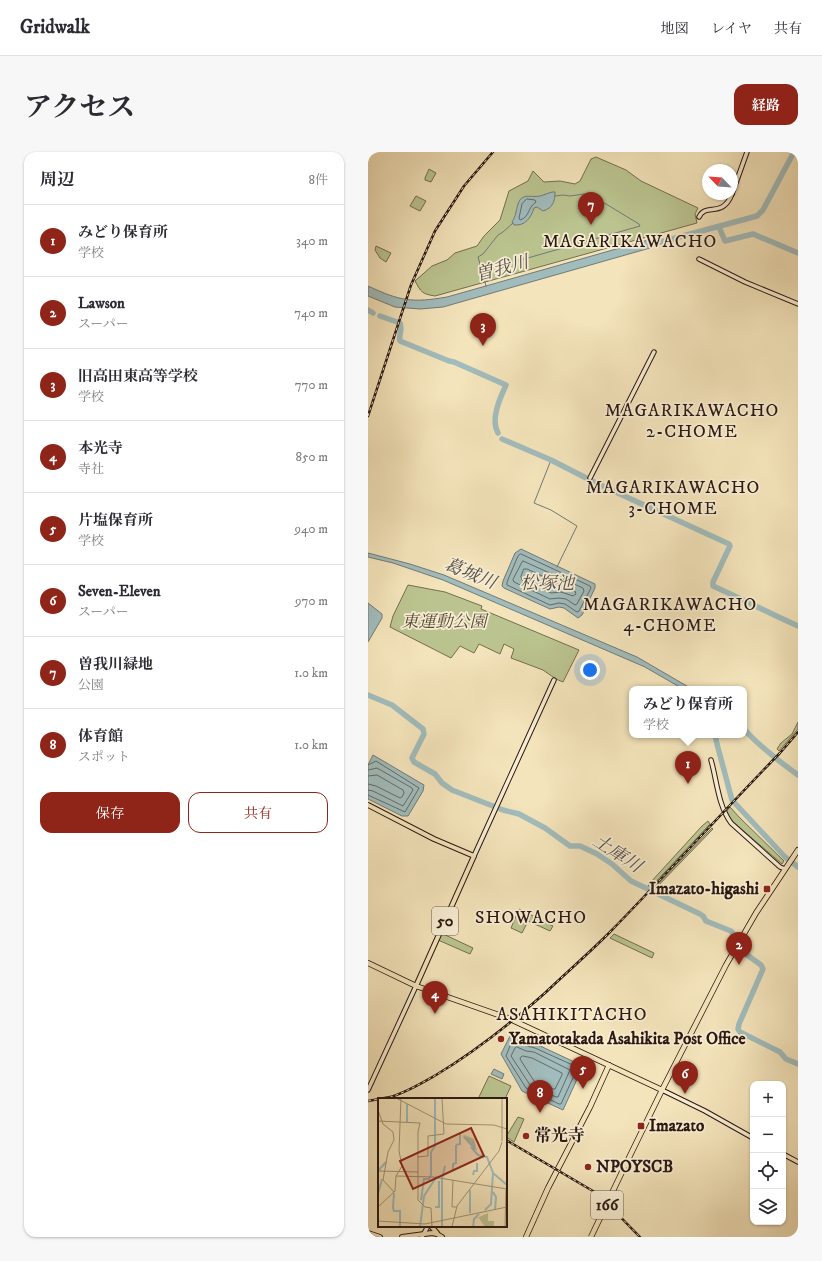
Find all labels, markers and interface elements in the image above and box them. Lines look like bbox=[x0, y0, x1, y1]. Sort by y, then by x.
text: Gridwalk bbox=[20, 16, 90, 39]
text: 地図 bbox=[661, 20, 689, 38]
text: レイヤ bbox=[711, 20, 752, 38]
text: 共有 bbox=[774, 20, 802, 38]
button: 経路 bbox=[734, 84, 798, 125]
text: アクセス bbox=[24, 90, 135, 125]
north arrow bbox=[702, 164, 738, 200]
text: 周辺 bbox=[40, 169, 74, 191]
text: 8件 bbox=[308, 172, 328, 188]
pin: 7 bbox=[578, 192, 604, 225]
text: みどり保育所 bbox=[78, 223, 168, 242]
district label: MAGARIKAWACHO bbox=[543, 231, 717, 253]
text: 1 bbox=[51, 233, 55, 249]
text: 340 m bbox=[296, 233, 328, 249]
text: 学校 bbox=[78, 245, 104, 261]
water label: 曽我川 bbox=[473, 251, 533, 287]
text: Lawson bbox=[78, 294, 125, 313]
text: 2 bbox=[50, 305, 56, 321]
text: 740 m bbox=[294, 305, 328, 321]
pin: 3 bbox=[470, 313, 496, 346]
text: スーパー bbox=[78, 316, 129, 332]
text: 旧高田東高等学校 bbox=[78, 367, 198, 386]
text: 3 bbox=[51, 377, 55, 393]
text: 770 m bbox=[295, 377, 328, 393]
text: 学校 bbox=[78, 389, 104, 405]
district label: MAGARIKAWACHO 2-CHOME bbox=[605, 400, 779, 443]
text: 本光寺 bbox=[78, 439, 123, 458]
text: 4 bbox=[49, 449, 57, 465]
text: 850 m bbox=[295, 449, 328, 465]
text: 寺社 bbox=[78, 461, 104, 477]
district label: MAGARIKAWACHO 3-CHOME bbox=[586, 477, 760, 520]
text: 片塩保育所 bbox=[78, 511, 153, 530]
text: 5 bbox=[50, 521, 56, 537]
text: 940 m bbox=[294, 521, 328, 537]
text: 学校 bbox=[78, 533, 104, 549]
water label: 葛城川 bbox=[441, 554, 501, 595]
water label: 松塚池 bbox=[520, 573, 576, 595]
text: Seven-Eleven bbox=[78, 582, 161, 601]
text: 6 bbox=[50, 593, 56, 609]
text: 970 m bbox=[295, 593, 328, 609]
district label: MAGARIKAWACHO 4-CHOME bbox=[583, 594, 757, 637]
text: スーパー bbox=[78, 604, 129, 620]
park label: 東運動公園 bbox=[402, 611, 489, 633]
text: 曽我川緑地 bbox=[78, 655, 153, 674]
your location bbox=[580, 660, 600, 680]
text: 7 bbox=[50, 665, 56, 681]
text: 1.0 km bbox=[294, 665, 328, 681]
text: 公園 bbox=[78, 677, 104, 693]
popup bbox=[629, 686, 747, 738]
text: みどり保育所 bbox=[643, 695, 733, 714]
text: 学校 bbox=[643, 717, 669, 733]
text: 体育館 bbox=[78, 727, 123, 746]
text: 8 bbox=[50, 737, 56, 753]
text: 1.0 km bbox=[294, 737, 328, 753]
text: スポット bbox=[78, 749, 130, 765]
pin: 1 bbox=[675, 751, 701, 784]
button: 保存 bbox=[40, 792, 180, 833]
button: 共有 bbox=[188, 792, 328, 833]
water label: 土庫川 bbox=[588, 830, 647, 879]
place label: Imazato-higashi bbox=[649, 878, 760, 900]
marker: Imazato-higashi bbox=[762, 884, 772, 894]
road number: 50 bbox=[432, 907, 458, 935]
district label: SHOWACHO bbox=[475, 907, 587, 929]
pin: 2 bbox=[726, 932, 752, 965]
pin: 4 bbox=[422, 981, 448, 1014]
district label: ASAHIKITACHO bbox=[496, 1004, 648, 1026]
place label: Yamatotakada Asahikita Post Office bbox=[508, 1028, 746, 1050]
marker: Yamatotakada Asahikita Post Office bbox=[496, 1034, 506, 1044]
pin: 5 bbox=[570, 1056, 596, 1089]
pin: 6 bbox=[672, 1061, 698, 1094]
pin: 8 bbox=[527, 1080, 553, 1113]
map controls bbox=[750, 1081, 786, 1225]
button: + bbox=[750, 1081, 786, 1117]
inset map bbox=[378, 1098, 507, 1227]
place label: Imazato bbox=[649, 1115, 704, 1137]
button: − bbox=[750, 1117, 786, 1153]
marker: Imazato bbox=[636, 1121, 646, 1131]
place label: 常光寺 bbox=[534, 1125, 585, 1147]
marker: 常光寺 bbox=[521, 1131, 531, 1141]
button: locate bbox=[750, 1153, 786, 1189]
place label: NPOYSCB bbox=[596, 1156, 673, 1178]
marker: NPOYSCB bbox=[583, 1162, 593, 1172]
button: layers bbox=[750, 1189, 786, 1225]
road number: 166 bbox=[591, 1191, 623, 1219]

